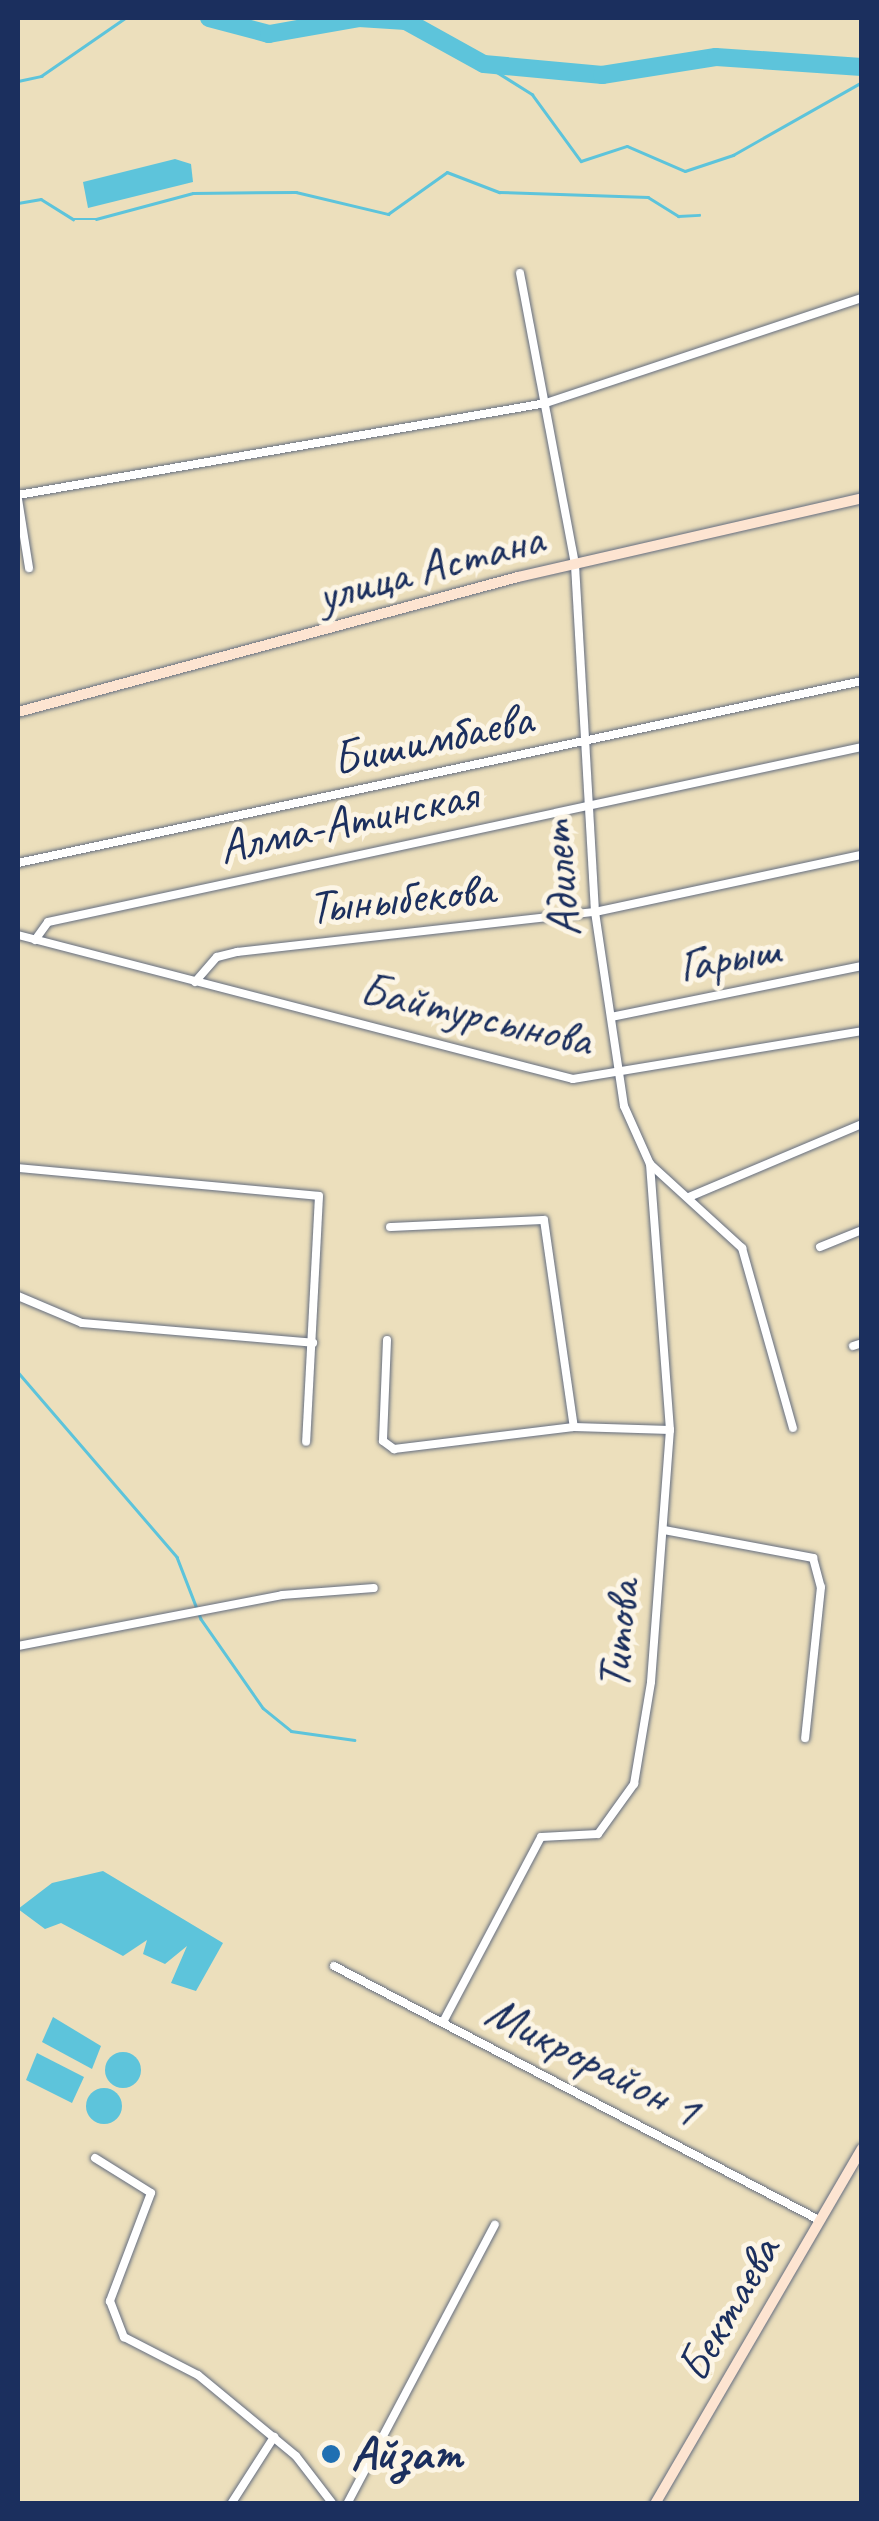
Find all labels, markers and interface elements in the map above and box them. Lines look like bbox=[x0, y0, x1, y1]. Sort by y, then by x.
street label: улица Астана bbox=[309, 509, 551, 625]
street label: Бишимбаева bbox=[327, 690, 537, 788]
street label: Алма-Атинская bbox=[214, 766, 482, 876]
street label: Адилет bbox=[526, 818, 594, 940]
street label: Тыныбекова bbox=[306, 860, 496, 936]
street label: Гарыш bbox=[673, 919, 785, 995]
street label: Байтурсынова bbox=[355, 959, 597, 1069]
street label: Титова bbox=[584, 1577, 652, 1693]
street label: Микрорайон 1 bbox=[476, 1983, 710, 2139]
street label: Бектаева bbox=[664, 2226, 792, 2392]
place label: Айзат bbox=[351, 2425, 463, 2483]
marker: Айзат bbox=[320, 2443, 342, 2465]

